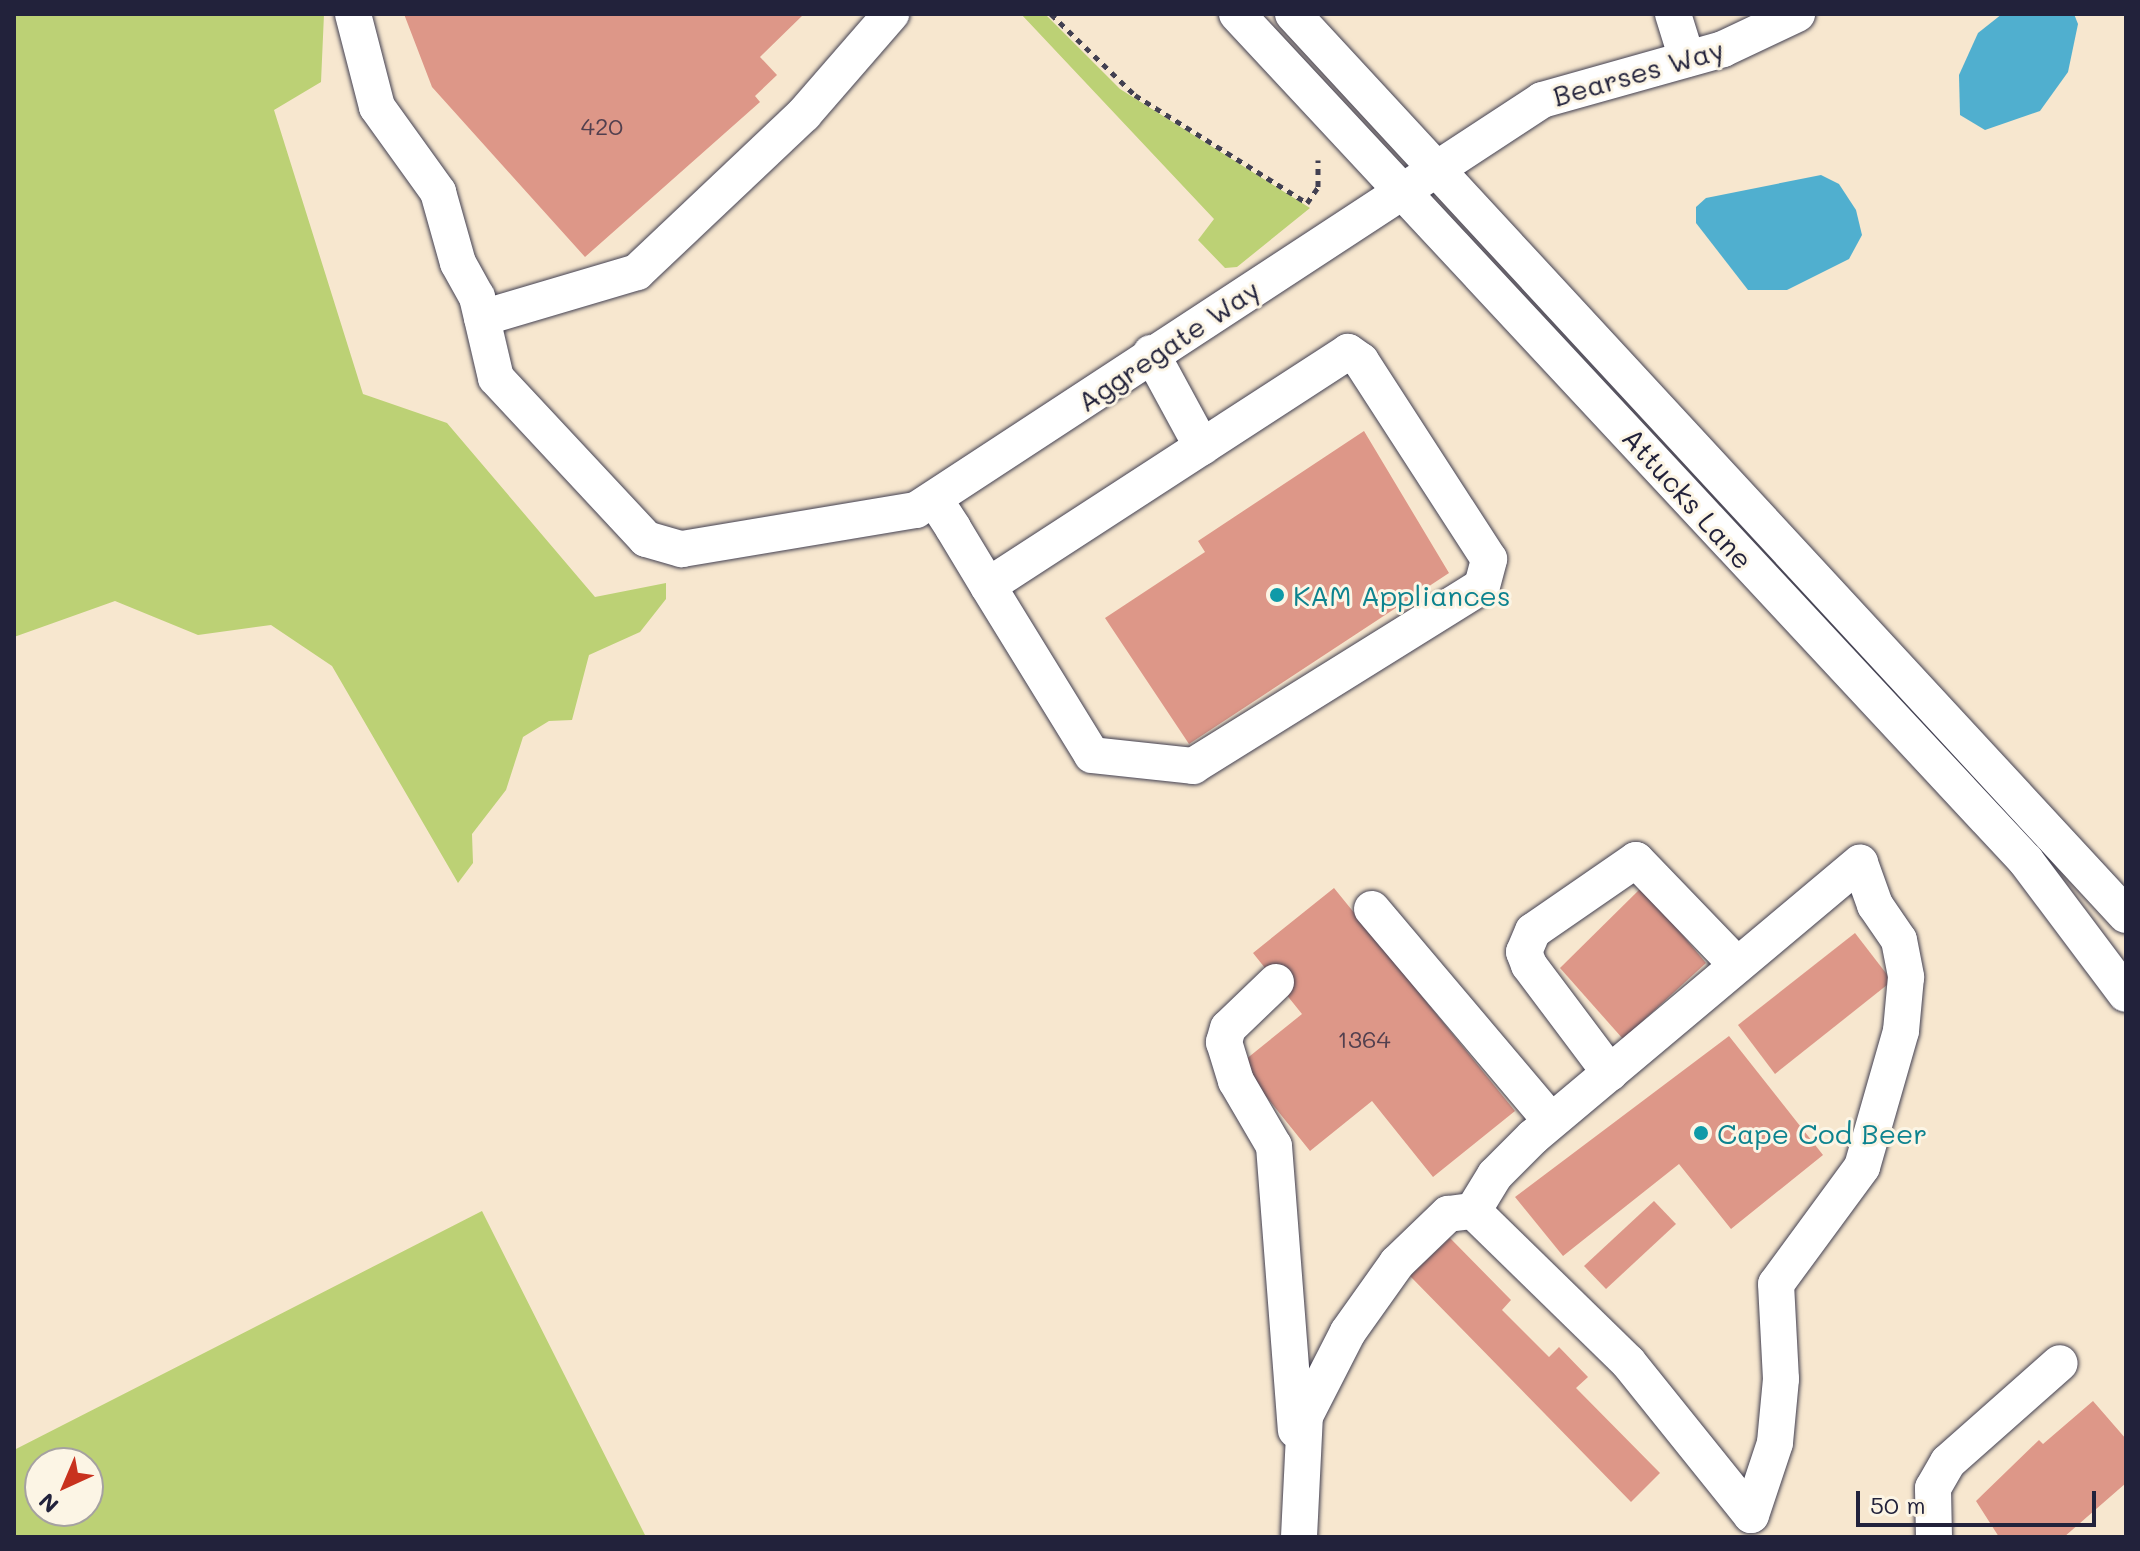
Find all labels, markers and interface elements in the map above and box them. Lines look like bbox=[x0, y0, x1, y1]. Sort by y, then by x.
street label: Bearses Way bbox=[1549, 32, 1727, 112]
house number: 420 bbox=[581, 112, 623, 140]
street label: Aggregate Way bbox=[1071, 272, 1265, 418]
street label: Attucks Lane bbox=[1616, 421, 1760, 575]
place label: KAM Appliances bbox=[1293, 578, 1511, 612]
marker: KAM Appliances bbox=[1268, 586, 1286, 604]
house number: 1364 bbox=[1337, 1025, 1391, 1053]
place label: Cape Cod Beer bbox=[1717, 1116, 1927, 1150]
marker: Cape Cod Beer bbox=[1692, 1124, 1710, 1142]
north arrow bbox=[24, 1447, 104, 1527]
scale bar bbox=[1860, 1475, 2100, 1525]
text: N bbox=[32, 1487, 64, 1519]
text: 50 m bbox=[1870, 1489, 1926, 1520]

